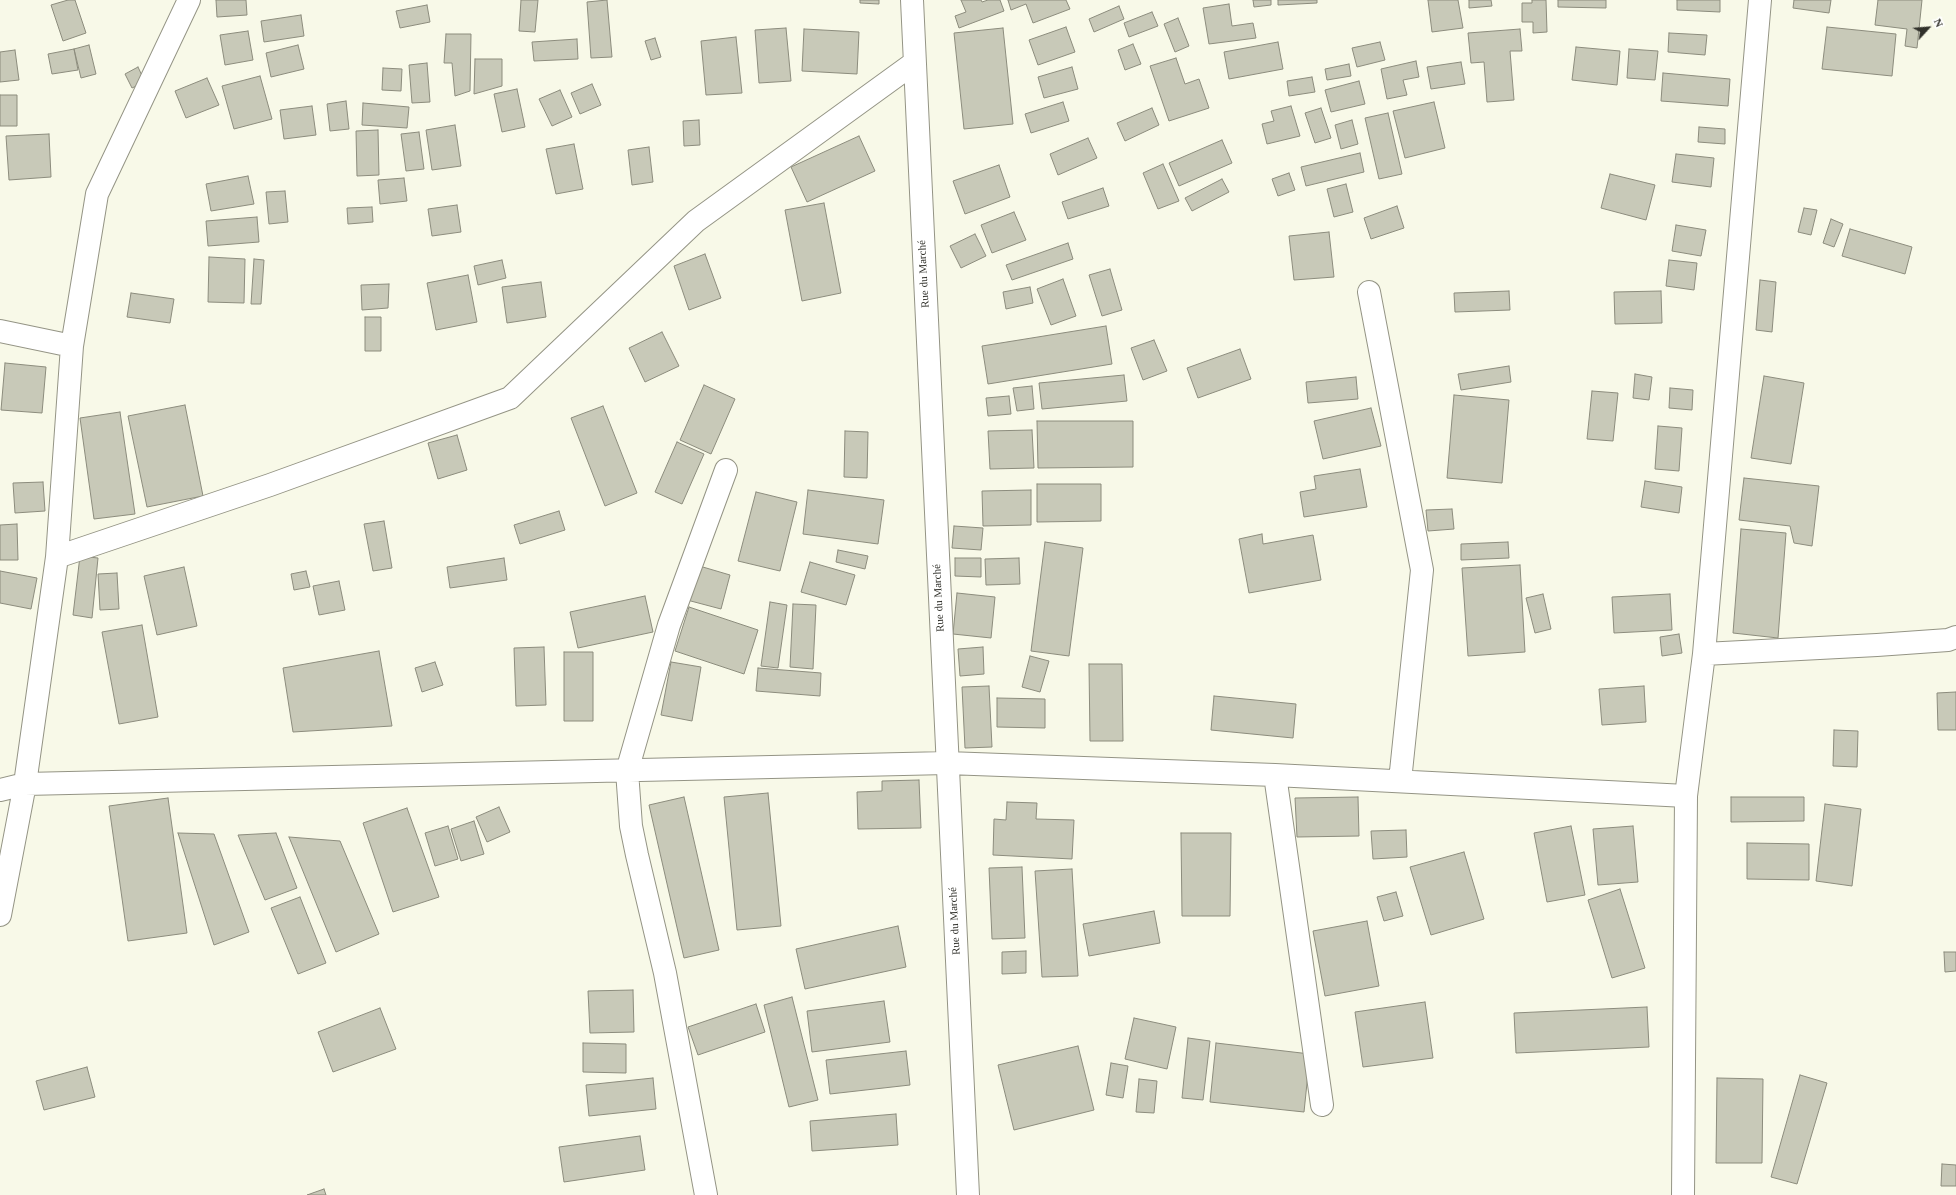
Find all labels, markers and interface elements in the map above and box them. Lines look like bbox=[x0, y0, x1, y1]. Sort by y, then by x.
north arrow bbox=[1908, 8, 1948, 48]
text: N bbox=[1932, 17, 1946, 29]
street label: Rue du Marché bbox=[916, 240, 932, 308]
street label: Rue du Marché bbox=[931, 564, 947, 632]
street label: Rue du Marché bbox=[947, 887, 963, 955]

